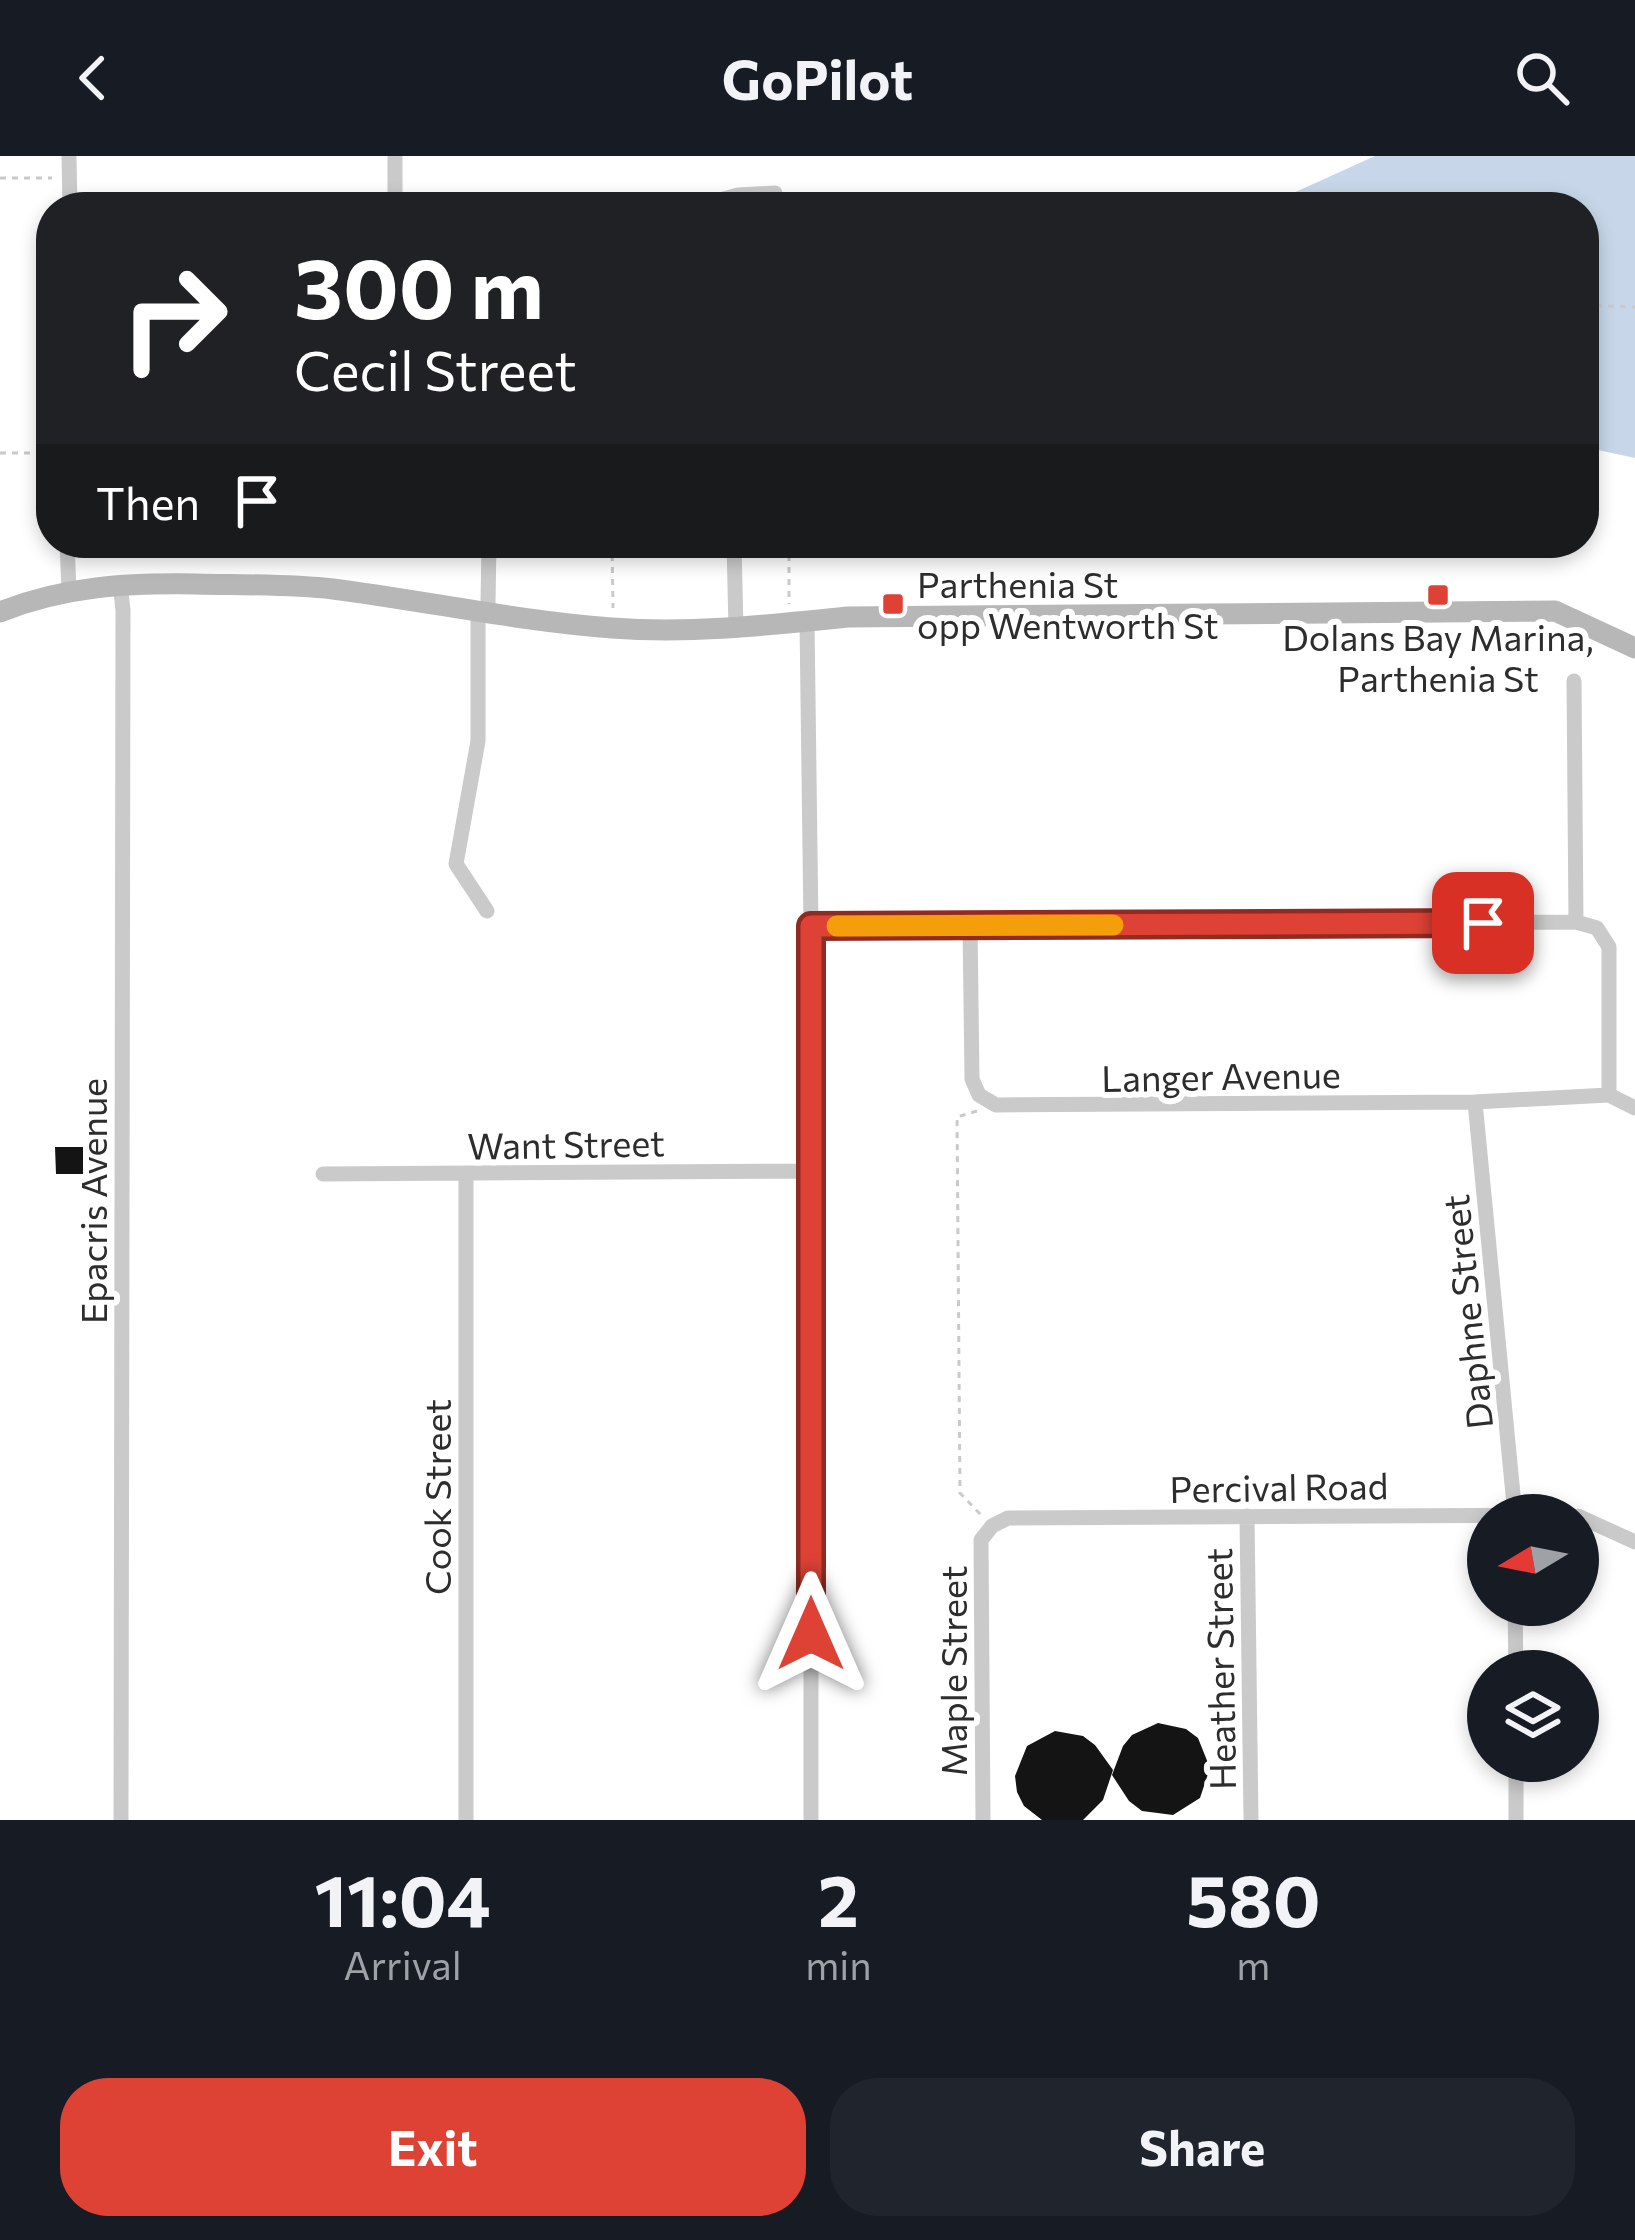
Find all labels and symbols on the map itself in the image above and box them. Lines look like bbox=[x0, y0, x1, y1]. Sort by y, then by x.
place label: Parthenia St opp Wentworth St bbox=[917, 561, 1218, 646]
marker: Dolans Bay Marina, Parthenia St bbox=[1425, 582, 1451, 608]
marker: Parthenia St opp Wentworth St bbox=[880, 591, 906, 617]
place label: Dolans Bay Marina, Parthenia St bbox=[1282, 614, 1594, 699]
pin bbox=[1432, 872, 1534, 974]
street label: Langer Avenue bbox=[1101, 1051, 1341, 1099]
street label: Epacris Avenue bbox=[70, 1078, 114, 1324]
street label: Want Street bbox=[467, 1119, 665, 1167]
street label: Daphne Street bbox=[1432, 1193, 1500, 1431]
street label: Cook Street bbox=[414, 1399, 458, 1595]
street label: Percival Road bbox=[1169, 1462, 1389, 1510]
north arrow bbox=[1467, 1494, 1599, 1626]
street label: Heather Street bbox=[1195, 1548, 1243, 1790]
street label: Maple Street bbox=[930, 1565, 974, 1777]
position arrow bbox=[748, 1571, 874, 1697]

